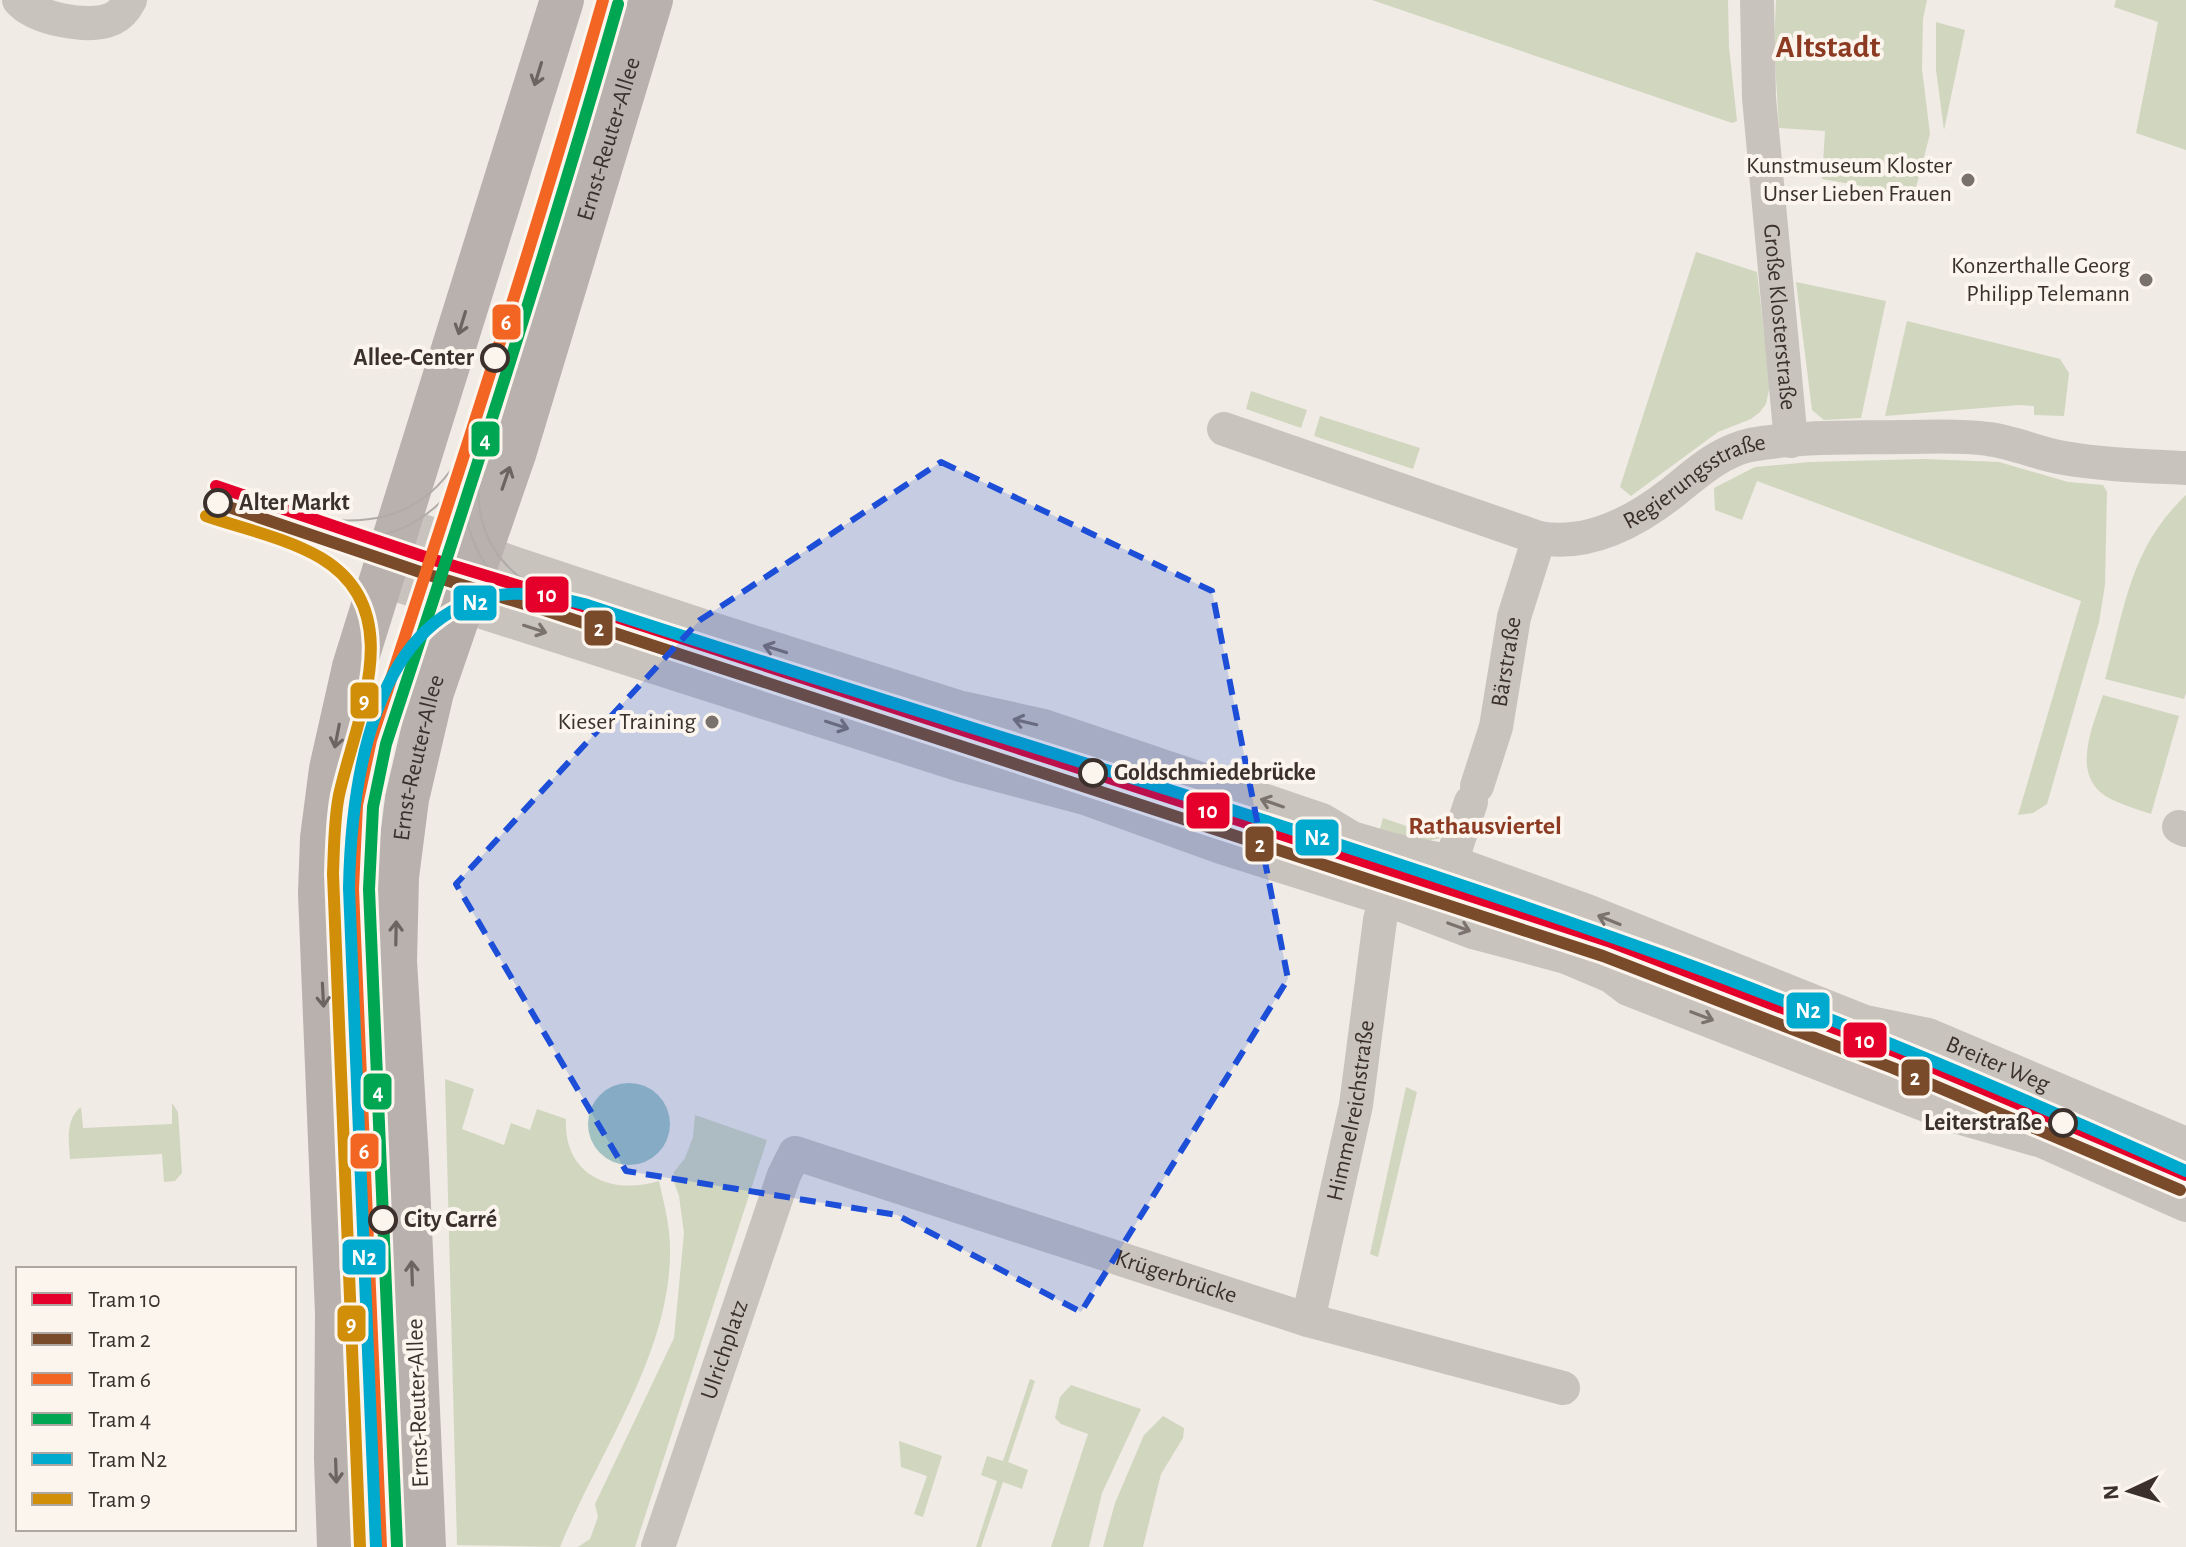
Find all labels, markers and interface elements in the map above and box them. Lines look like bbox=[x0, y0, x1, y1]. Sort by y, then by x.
district label: Altstadt bbox=[1776, 31, 1881, 63]
street label: Ernst-Reuter-Allee bbox=[573, 54, 645, 224]
one-way arrow bbox=[530, 61, 545, 87]
place label: Kunstmuseum Kloster Unser Lieben Frauen bbox=[1746, 154, 1952, 206]
marker: Kunstmuseum Kloster Unser Lieben Frauen bbox=[1959, 171, 1977, 189]
street label: Große Klosterstraße bbox=[1759, 223, 1800, 411]
place label: Konzerthalle Georg Philipp Telemann bbox=[1951, 254, 2130, 306]
marker: Konzerthalle Georg Philipp Telemann bbox=[2137, 271, 2155, 289]
line badge: 6 bbox=[491, 303, 522, 341]
one-way arrow bbox=[454, 310, 468, 335]
text: 6 bbox=[501, 312, 511, 334]
marker: Allee-Center bbox=[481, 344, 509, 372]
place label: Allee-Center bbox=[353, 346, 475, 370]
line badge: 4 bbox=[470, 420, 501, 458]
text: 4 bbox=[479, 429, 491, 451]
street label: Regierungsstraße bbox=[1619, 431, 1767, 534]
one-way arrow bbox=[499, 465, 514, 490]
marker: Alter Markt bbox=[204, 489, 232, 517]
place label: Alter Markt bbox=[239, 491, 350, 515]
line badge: 10 bbox=[524, 575, 570, 614]
line badge: N2 bbox=[452, 584, 498, 622]
text: 10 bbox=[537, 584, 557, 606]
text: N2 bbox=[462, 592, 488, 614]
line badge: 2 bbox=[583, 609, 614, 647]
street label: Bärstraße bbox=[1487, 615, 1526, 709]
text: 2 bbox=[594, 618, 604, 640]
one-way arrow bbox=[522, 622, 548, 637]
one-way arrow bbox=[763, 641, 788, 655]
street label: Ernst-Reuter-Allee bbox=[390, 672, 449, 842]
line badge: 9 bbox=[349, 681, 380, 720]
text: 9 bbox=[359, 690, 369, 712]
place label: Kieser Training bbox=[557, 710, 696, 734]
marker: Kieser Training bbox=[703, 713, 721, 731]
one-way arrow bbox=[1012, 713, 1038, 728]
one-way arrow bbox=[823, 718, 849, 733]
one-way arrow bbox=[329, 723, 344, 748]
marker: Goldschmiedebrücke bbox=[1079, 759, 1107, 787]
place label: Goldschmiedebrücke bbox=[1114, 761, 1316, 785]
line badge: 10 bbox=[1185, 791, 1231, 830]
one-way arrow bbox=[1259, 794, 1284, 809]
text: 10 bbox=[1198, 800, 1218, 822]
district label: Rathausviertel bbox=[1408, 813, 1562, 839]
line badge: N2 bbox=[1294, 818, 1340, 857]
line badge: 2 bbox=[1244, 825, 1275, 863]
text: N2 bbox=[1304, 827, 1330, 849]
text: 2 bbox=[1255, 834, 1265, 856]
one-way arrow bbox=[1597, 911, 1622, 926]
one-way arrow bbox=[388, 920, 403, 947]
one-way arrow bbox=[1446, 920, 1471, 935]
one-way arrow bbox=[315, 981, 330, 1008]
line badge: N2 bbox=[1785, 991, 1831, 1030]
text: N2 bbox=[1795, 1000, 1821, 1022]
one-way arrow bbox=[1689, 1010, 1714, 1025]
street label: Himmelreichstraße bbox=[1323, 1019, 1379, 1203]
line badge: 10 bbox=[1842, 1021, 1888, 1059]
text: 10 bbox=[1855, 1030, 1875, 1052]
street label: Breiter Weg bbox=[1942, 1032, 2054, 1097]
line badge: 2 bbox=[1900, 1058, 1931, 1097]
text: 2 bbox=[1910, 1067, 1920, 1089]
line badge: 4 bbox=[362, 1072, 393, 1111]
text: 4 bbox=[372, 1081, 384, 1103]
marker: Leiterstraße bbox=[2049, 1109, 2077, 1137]
place label: Leiterstraße bbox=[1924, 1111, 2042, 1135]
line badge: 6 bbox=[349, 1132, 380, 1170]
text: 6 bbox=[359, 1141, 369, 1163]
marker: City Carré bbox=[369, 1206, 397, 1234]
place label: City Carré bbox=[404, 1208, 497, 1232]
line badge: N2 bbox=[341, 1238, 387, 1276]
street label: Krügerbrücke bbox=[1112, 1246, 1240, 1308]
text: N2 bbox=[351, 1247, 377, 1269]
one-way arrow bbox=[405, 1260, 420, 1287]
legend bbox=[16, 1267, 296, 1531]
text: Tram 10 bbox=[88, 1288, 161, 1312]
street label: Ulrichplatz bbox=[697, 1297, 753, 1403]
line badge: 9 bbox=[336, 1304, 367, 1343]
text: 9 bbox=[346, 1313, 356, 1335]
street label: Ernst-Reuter-Allee bbox=[403, 1318, 433, 1488]
text: Tram 2 bbox=[88, 1328, 151, 1352]
text: Tram 6 bbox=[88, 1368, 151, 1392]
text: Tram 4 bbox=[88, 1408, 151, 1432]
text: Tram N2 bbox=[88, 1448, 167, 1472]
north arrow bbox=[2090, 1451, 2170, 1531]
one-way arrow bbox=[329, 1457, 344, 1484]
text: N bbox=[2100, 1484, 2123, 1501]
text: Tram 9 bbox=[88, 1488, 151, 1512]

